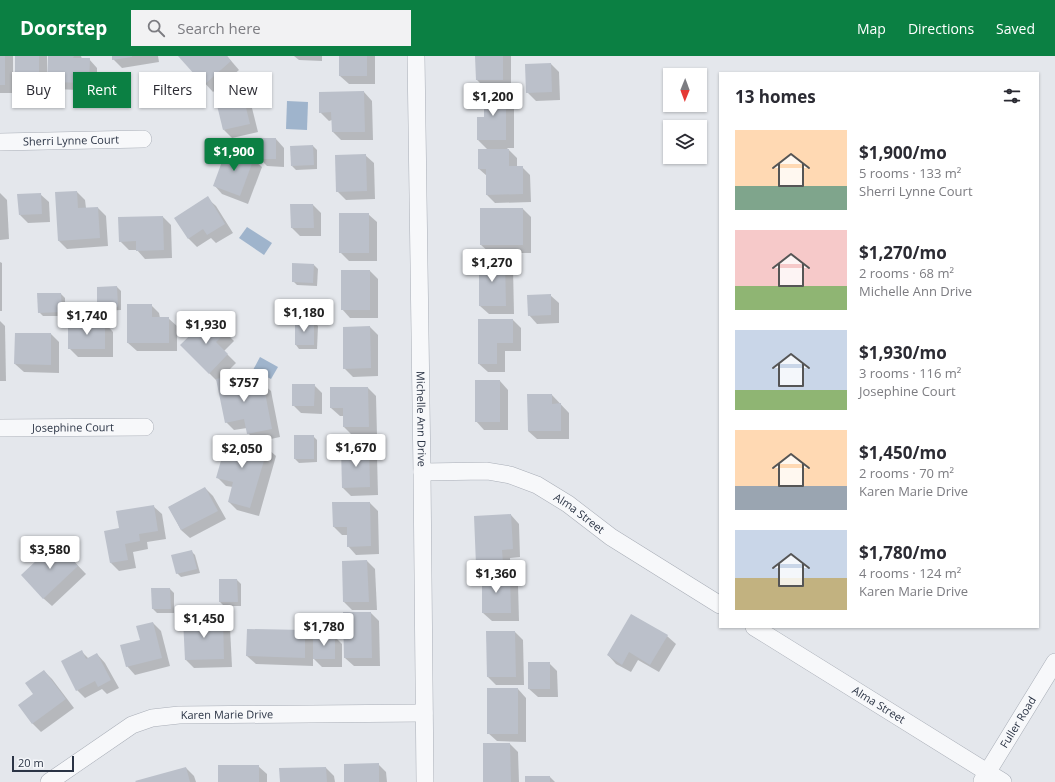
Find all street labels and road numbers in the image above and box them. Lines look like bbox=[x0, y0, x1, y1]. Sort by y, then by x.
street label: Sherri Lynne Court bbox=[23, 132, 119, 149]
street label: Michelle Ann Drive bbox=[414, 371, 430, 467]
street label: Josephine Court bbox=[31, 419, 114, 435]
street label: Alma Street bbox=[551, 489, 608, 537]
street label: Alma Street bbox=[850, 682, 908, 726]
street label: Fuller Road bbox=[996, 693, 1039, 750]
street label: Karen Marie Drive bbox=[181, 706, 273, 722]

